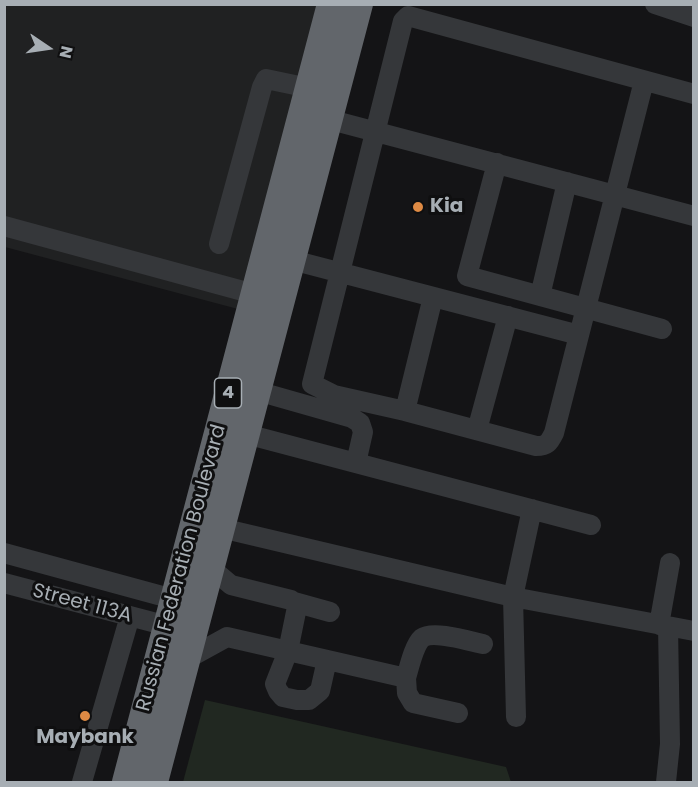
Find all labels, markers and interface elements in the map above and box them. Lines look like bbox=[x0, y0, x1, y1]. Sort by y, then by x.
north arrow bbox=[18, 18, 78, 78]
text: N bbox=[53, 44, 79, 61]
place label: Kia bbox=[430, 195, 463, 219]
marker: Kia bbox=[411, 200, 425, 214]
road number: 4 bbox=[214, 378, 242, 408]
street label: Russian Federation Boulevard bbox=[132, 422, 232, 714]
street label: Street 113A bbox=[30, 579, 134, 629]
marker: Maybank bbox=[78, 709, 92, 723]
place label: Maybank bbox=[36, 726, 134, 750]

